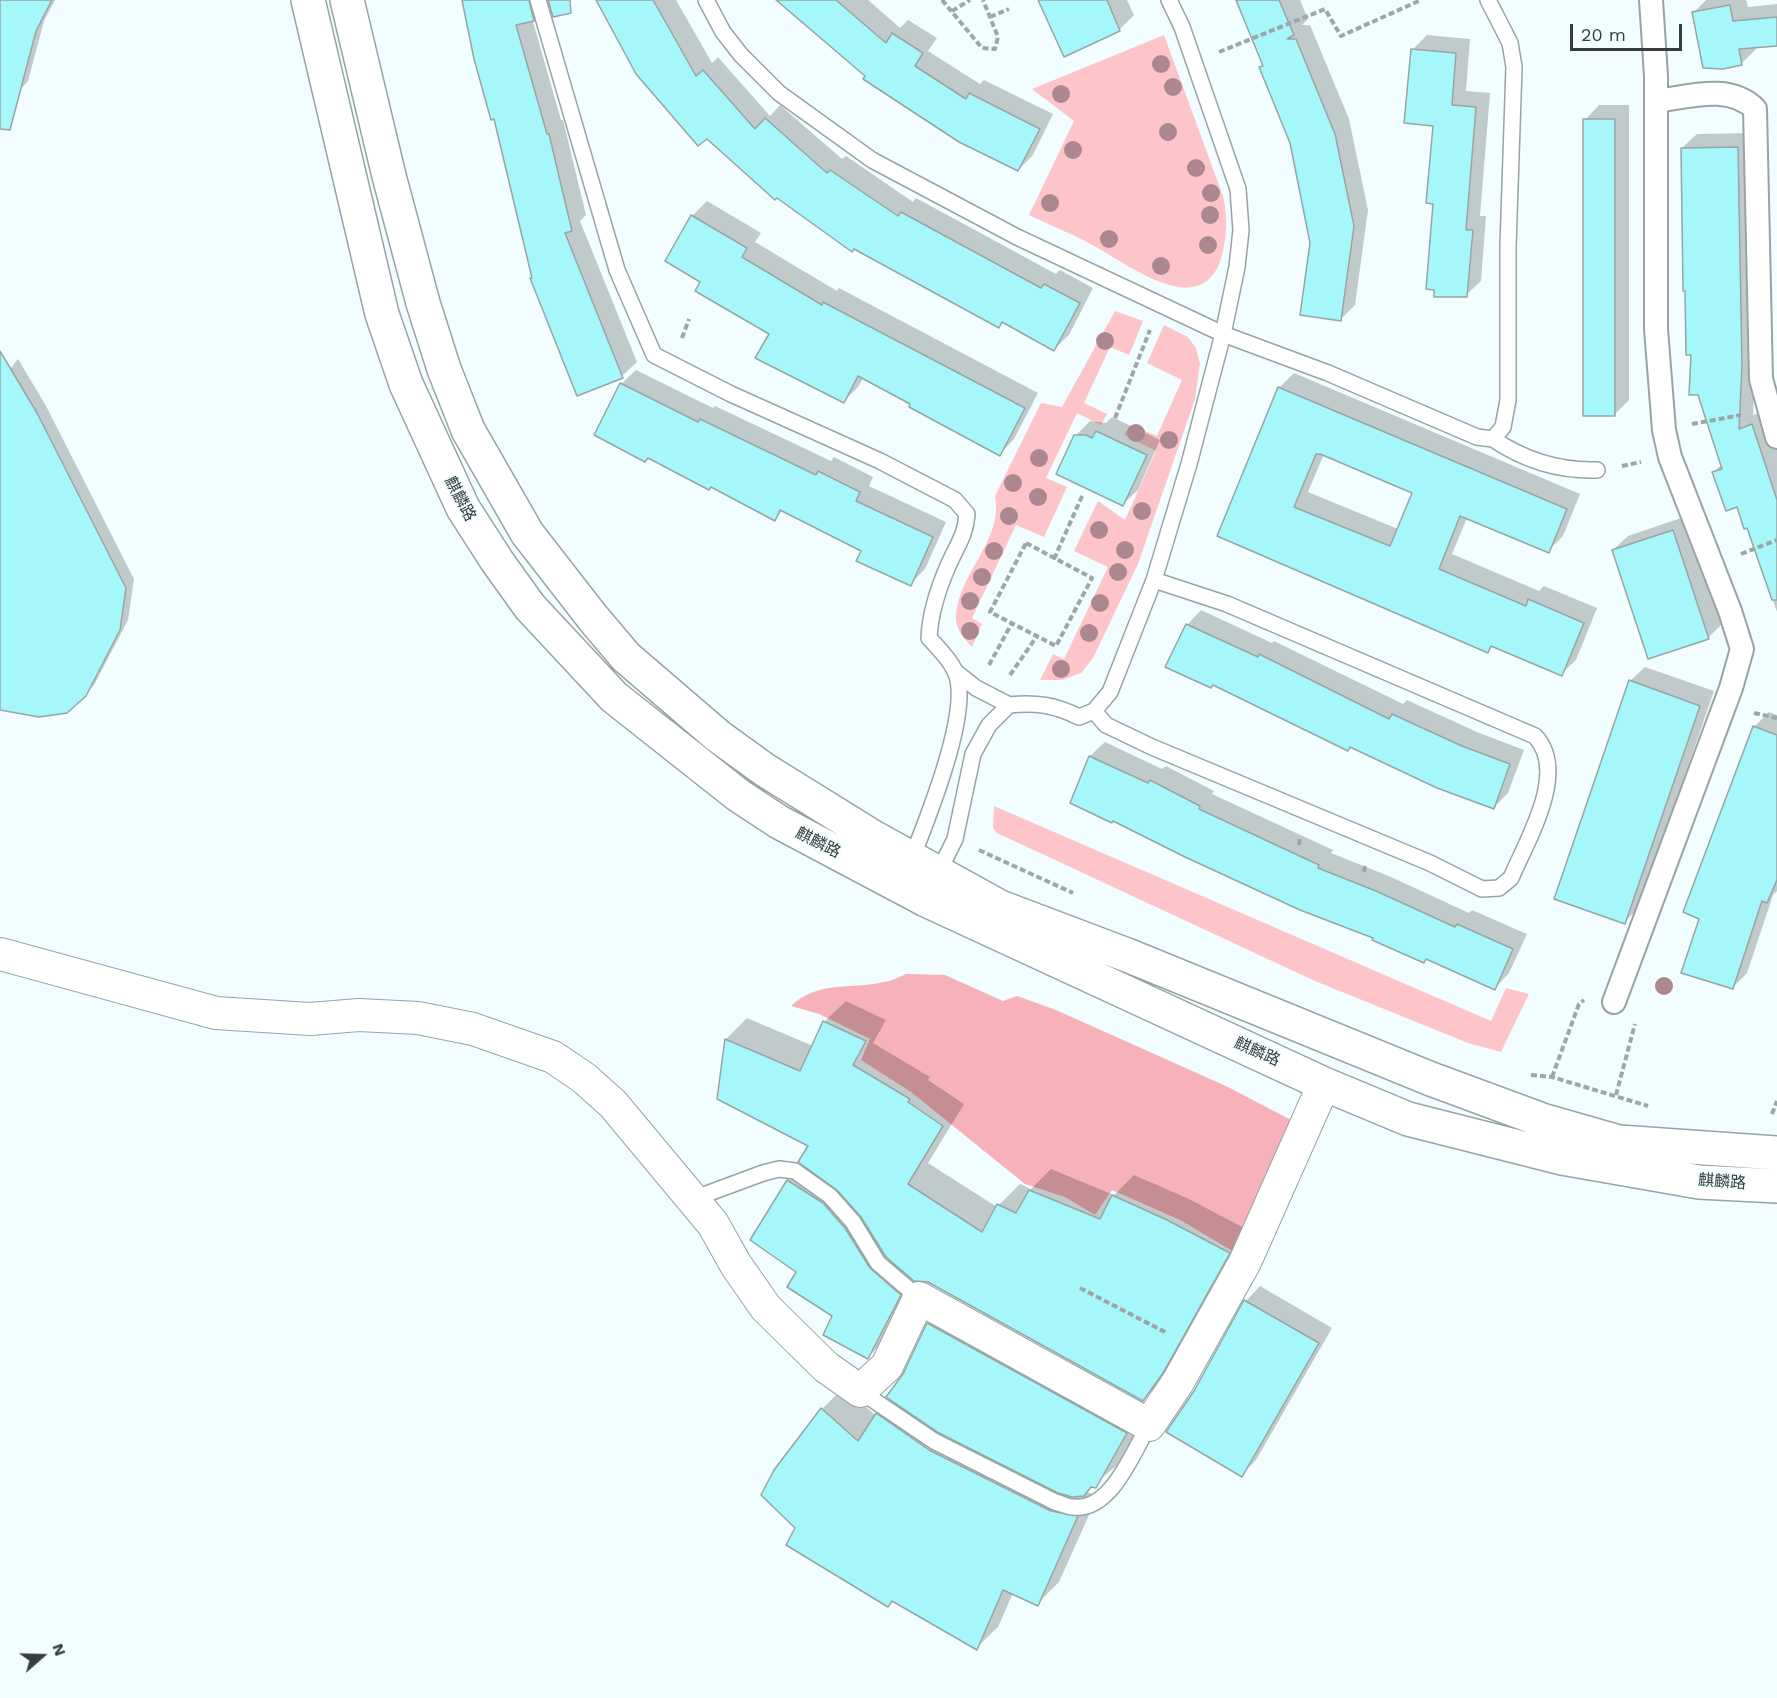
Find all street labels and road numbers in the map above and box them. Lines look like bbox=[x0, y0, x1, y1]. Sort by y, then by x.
street label: 麒麟路 bbox=[440, 473, 480, 525]
street label: 麒麟路 bbox=[792, 824, 844, 862]
street label: 麒麟路 bbox=[1231, 1033, 1283, 1071]
street label: 麒麟路 bbox=[1697, 1171, 1747, 1193]

